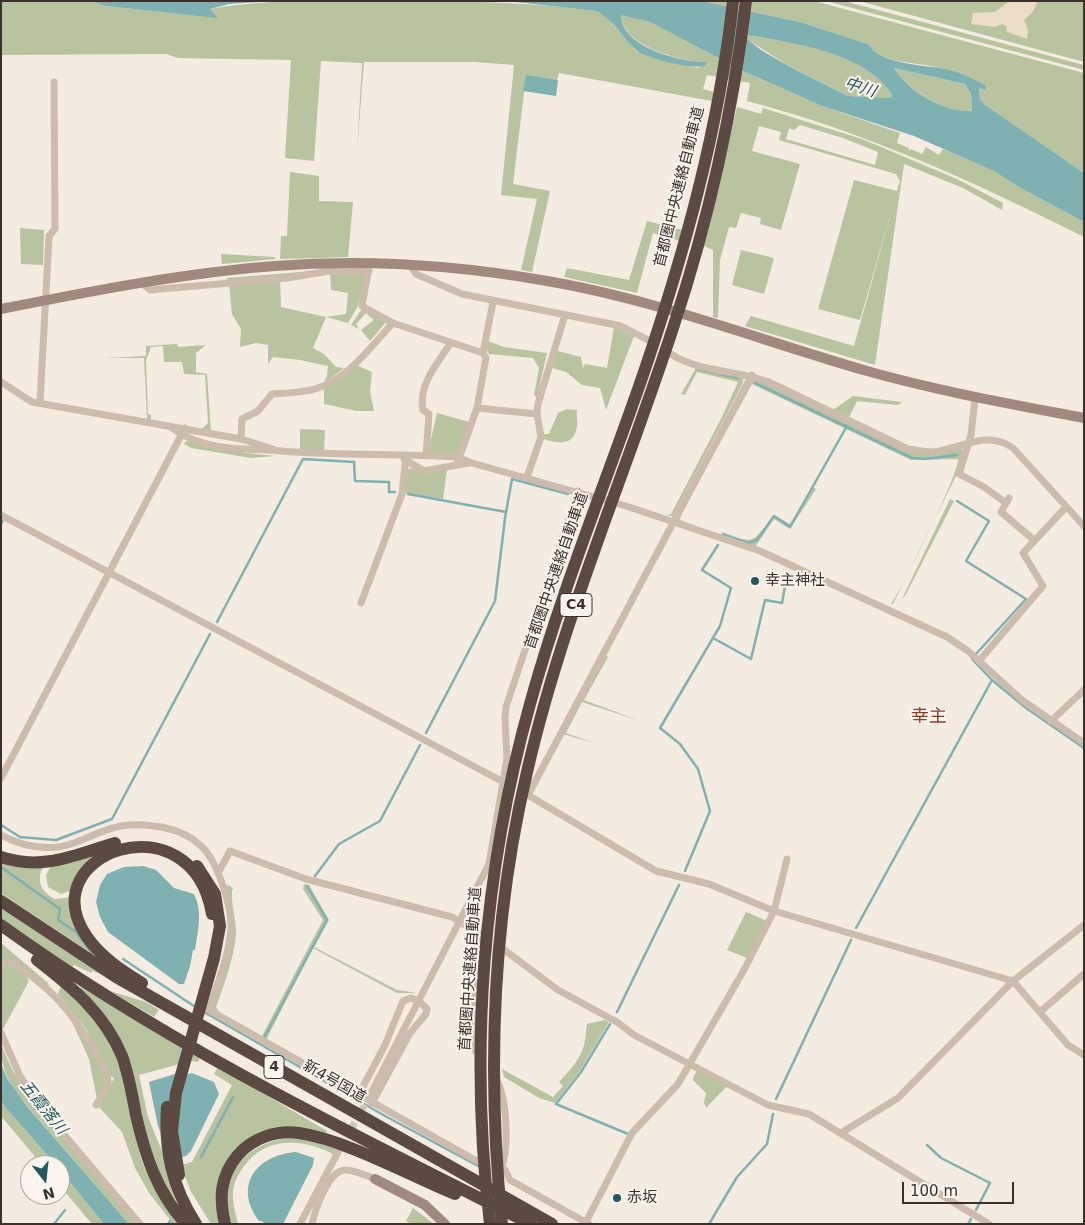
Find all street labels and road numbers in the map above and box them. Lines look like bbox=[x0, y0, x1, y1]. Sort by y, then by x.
street label: 首都圏中央連絡自動車道 bbox=[651, 105, 709, 269]
street label: 首都圏中央連絡自動車道 bbox=[522, 490, 592, 652]
road number: C4 bbox=[560, 594, 592, 616]
street label: 首都圏中央連絡自動車道 bbox=[456, 886, 486, 1052]
road number: 4 bbox=[264, 1056, 284, 1078]
street label: 新4号国道 bbox=[299, 1057, 369, 1107]

